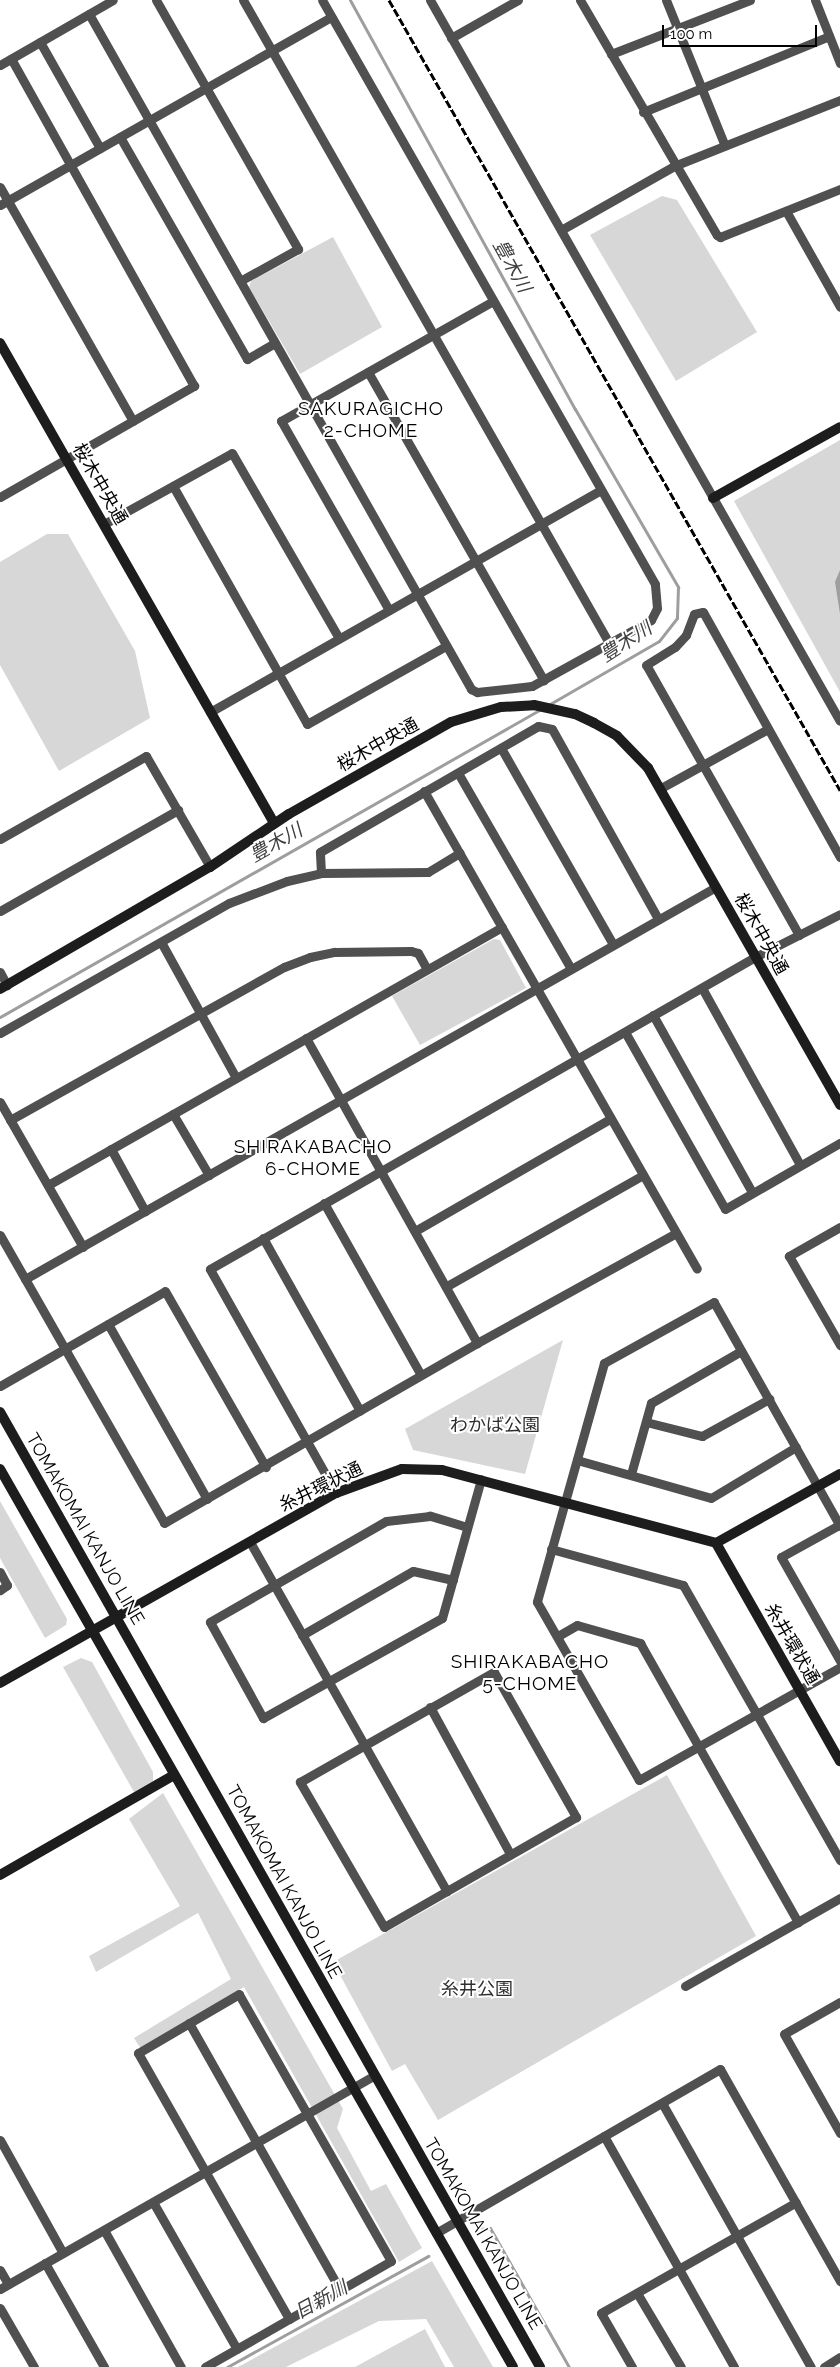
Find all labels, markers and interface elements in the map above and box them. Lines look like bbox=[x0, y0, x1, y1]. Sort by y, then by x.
scale bar bbox=[665, 15, 820, 47]
text: 100 m bbox=[670, 25, 712, 43]
water label: 豊木川 bbox=[488, 236, 536, 296]
district label: SAKURAGICHO 2-CHOME bbox=[297, 398, 445, 442]
street label: 桜木中央通 bbox=[68, 440, 132, 528]
water label: 豊木川 bbox=[596, 617, 656, 667]
street label: 桜木中央通 bbox=[333, 714, 423, 776]
water label: 豊木川 bbox=[246, 819, 306, 867]
street label: 桜木中央通 bbox=[730, 889, 792, 979]
district label: SHIRAKABACHO 6-CHOME bbox=[232, 1136, 394, 1180]
park label: わかば公園 bbox=[450, 1414, 540, 1436]
street label: TOMAKOMAI KANJO LINE bbox=[21, 1429, 149, 1629]
street label: 糸井環状通 bbox=[276, 1458, 366, 1516]
street label: 糸井環状通 bbox=[760, 1600, 824, 1688]
district label: SHIRAKABACHO 5-CHOME bbox=[449, 1651, 611, 1695]
street label: TOMAKOMAI KANJO LINE bbox=[222, 1782, 346, 1982]
park label: 糸井公園 bbox=[441, 1978, 513, 2000]
street label: TOMAKOMAI KANJO LINE bbox=[419, 2134, 547, 2334]
water label: 日新川 bbox=[291, 2276, 351, 2324]

